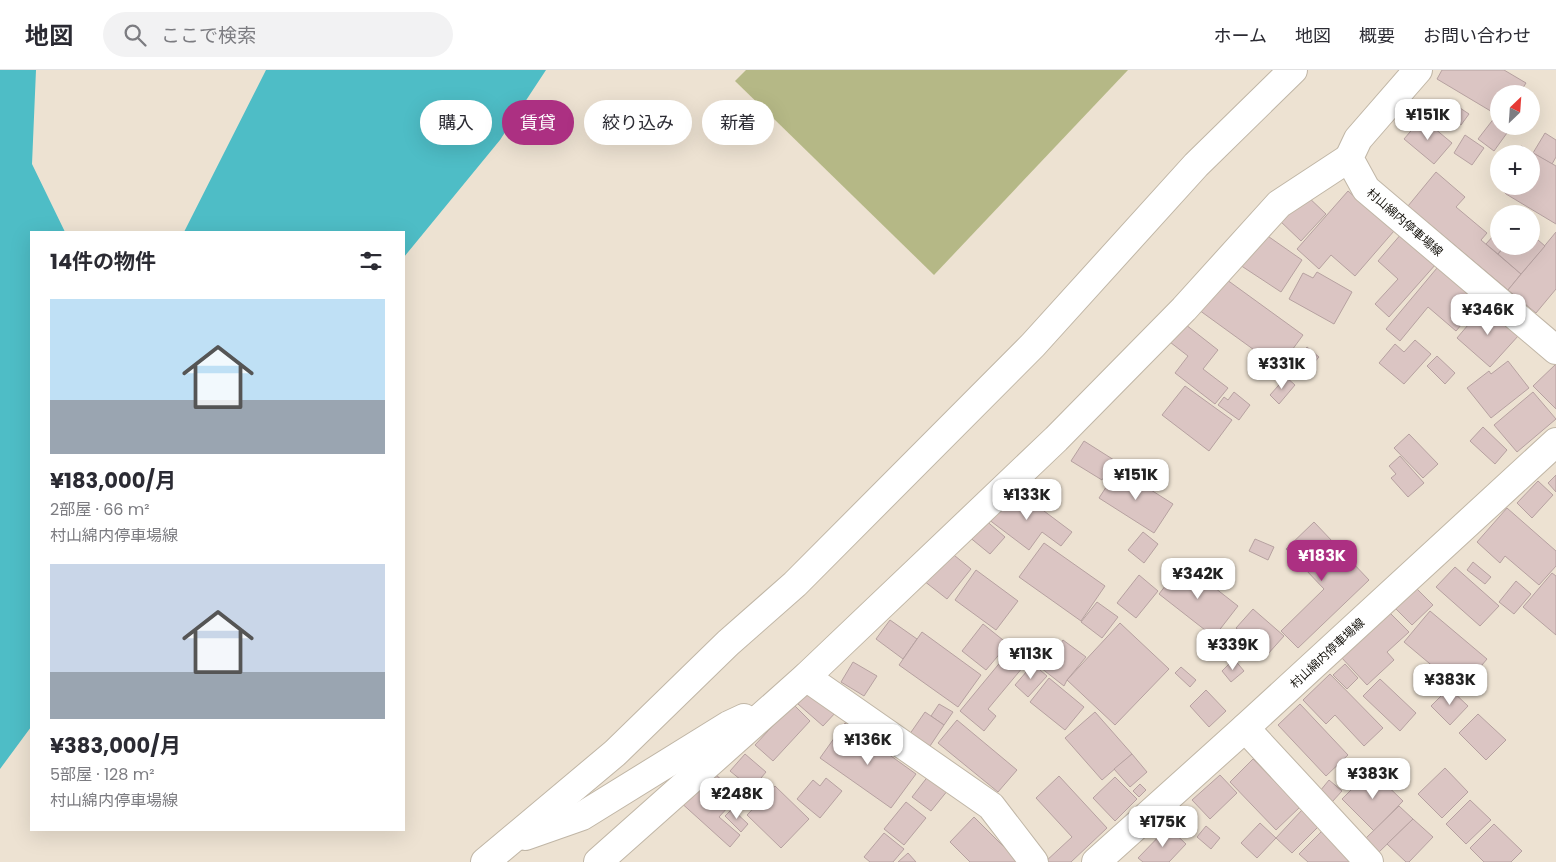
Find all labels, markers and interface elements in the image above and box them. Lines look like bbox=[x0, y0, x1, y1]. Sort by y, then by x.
search box bbox=[103, 12, 453, 57]
text: 地図 bbox=[25, 19, 73, 52]
icon: search bbox=[121, 21, 149, 49]
text: ここで検索 bbox=[161, 22, 256, 49]
text: ホーム bbox=[1214, 23, 1267, 48]
text: 地図 bbox=[1295, 23, 1331, 48]
text: 概要 bbox=[1359, 23, 1395, 48]
text: お問い合わせ bbox=[1423, 23, 1531, 48]
north arrow bbox=[1490, 85, 1540, 135]
map controls bbox=[1490, 85, 1540, 255]
pin: ¥151K bbox=[1393, 98, 1463, 141]
chip: 購入 bbox=[420, 100, 492, 145]
chip: 賃貸 bbox=[502, 100, 574, 145]
chip: 絞り込み bbox=[584, 100, 692, 145]
chip: 新着 bbox=[702, 100, 774, 145]
text: ¥151K bbox=[1406, 103, 1450, 126]
button: + bbox=[1490, 145, 1540, 195]
street label: 村山綿内停車場線 bbox=[1363, 184, 1447, 260]
button: − bbox=[1490, 205, 1540, 255]
text: 14件の物件 bbox=[50, 247, 156, 276]
icon: filters bbox=[357, 247, 385, 275]
pin: ¥346K bbox=[1453, 294, 1523, 336]
text: ¥346K bbox=[1462, 298, 1514, 321]
icon: home bbox=[173, 332, 263, 422]
pin: ¥331K bbox=[1247, 348, 1317, 390]
text: ¥331K bbox=[1258, 352, 1306, 375]
pin: ¥151K bbox=[1101, 458, 1171, 501]
text: ¥151K bbox=[1114, 463, 1158, 486]
text: ¥183,000/月 bbox=[50, 466, 176, 495]
pin: ¥133K bbox=[992, 478, 1062, 521]
text: ¥133K bbox=[1003, 483, 1051, 506]
text: 2部屋 · 66 m² bbox=[50, 498, 150, 521]
text: 村山綿内停車場線 bbox=[50, 524, 178, 547]
pin: ¥183K bbox=[1287, 540, 1357, 582]
text: ¥183K bbox=[1298, 544, 1346, 567]
pin: ¥342K bbox=[1163, 558, 1233, 600]
text: ¥342K bbox=[1172, 562, 1224, 585]
icon: home bbox=[173, 597, 263, 687]
street label: 村山綿内停車場線 bbox=[1286, 614, 1368, 692]
pin: ¥339K bbox=[1198, 628, 1268, 671]
text: ¥339K bbox=[1207, 633, 1259, 656]
pin: ¥113K bbox=[996, 638, 1066, 680]
text: ¥113K bbox=[1009, 642, 1053, 665]
pin: ¥383K bbox=[1415, 664, 1485, 706]
text: ¥383K bbox=[1424, 668, 1476, 691]
pin: ¥136K bbox=[833, 724, 903, 766]
text: ¥136K bbox=[844, 728, 892, 751]
text: ¥383,000/月 bbox=[50, 731, 181, 760]
pin: ¥383K bbox=[1338, 758, 1408, 800]
text: ¥383K bbox=[1347, 762, 1399, 785]
text: 5部屋 · 128 m² bbox=[50, 763, 154, 786]
pin: ¥248K bbox=[702, 778, 772, 820]
text: ¥248K bbox=[711, 782, 763, 805]
text: 村山綿内停車場線 bbox=[50, 789, 178, 812]
pin: ¥175K bbox=[1128, 806, 1198, 848]
text: ¥175K bbox=[1140, 810, 1186, 833]

